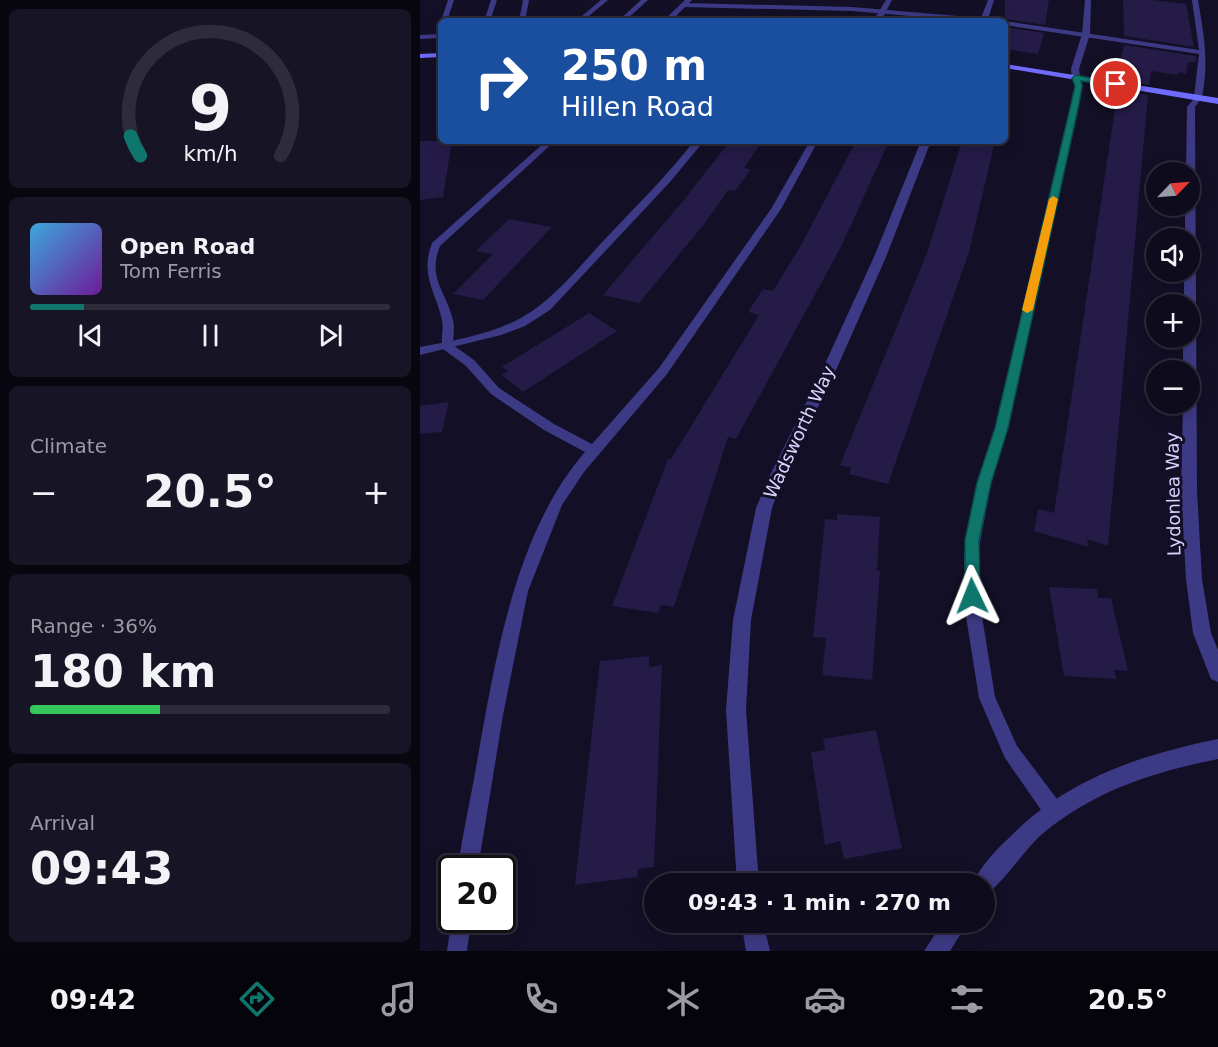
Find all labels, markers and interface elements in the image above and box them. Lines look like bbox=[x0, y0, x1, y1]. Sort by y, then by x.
text: 250 m bbox=[561, 41, 707, 90]
icon: right bbox=[462, 42, 540, 120]
pin bbox=[1090, 58, 1141, 109]
icon: arrive bbox=[1099, 67, 1132, 100]
text: 9 bbox=[188, 72, 232, 145]
text: Hillen Road bbox=[561, 91, 714, 122]
text: km/h bbox=[183, 141, 237, 166]
north arrow bbox=[1146, 162, 1200, 216]
map controls bbox=[1146, 162, 1200, 414]
button: sound bbox=[1146, 228, 1200, 282]
text: Open Road bbox=[120, 234, 255, 259]
text: Tom Ferris bbox=[120, 259, 222, 283]
button: + bbox=[1146, 294, 1200, 348]
icon: previous bbox=[74, 319, 107, 352]
icon: pause bbox=[194, 319, 227, 352]
icon: next bbox=[314, 319, 347, 352]
button: − bbox=[1146, 360, 1200, 414]
street label: Wadsworth Way bbox=[759, 362, 839, 502]
street label: Lydonlea Way bbox=[1161, 431, 1185, 556]
text: Climate bbox=[30, 434, 107, 458]
text: 20.5° bbox=[143, 465, 277, 518]
text: − bbox=[30, 473, 58, 512]
text: + bbox=[362, 473, 390, 512]
position arrow bbox=[940, 564, 1004, 628]
text: Range · 36% bbox=[30, 614, 157, 638]
text: 180 km bbox=[30, 645, 216, 698]
text: Arrival bbox=[30, 811, 95, 835]
text: 09:43 bbox=[30, 842, 173, 895]
speed limit sign: 20 bbox=[438, 855, 516, 933]
text: 09:43 · 1 min · 270 m bbox=[688, 890, 951, 915]
icon: directions bbox=[236, 978, 278, 1020]
icon: music bbox=[378, 978, 420, 1020]
icon: phone bbox=[520, 978, 562, 1020]
icon: climate bbox=[662, 978, 704, 1020]
icon: car bbox=[804, 978, 846, 1020]
icon: filters bbox=[946, 978, 988, 1020]
text: 09:42 bbox=[50, 984, 136, 1015]
text: 20.5° bbox=[1088, 984, 1168, 1015]

